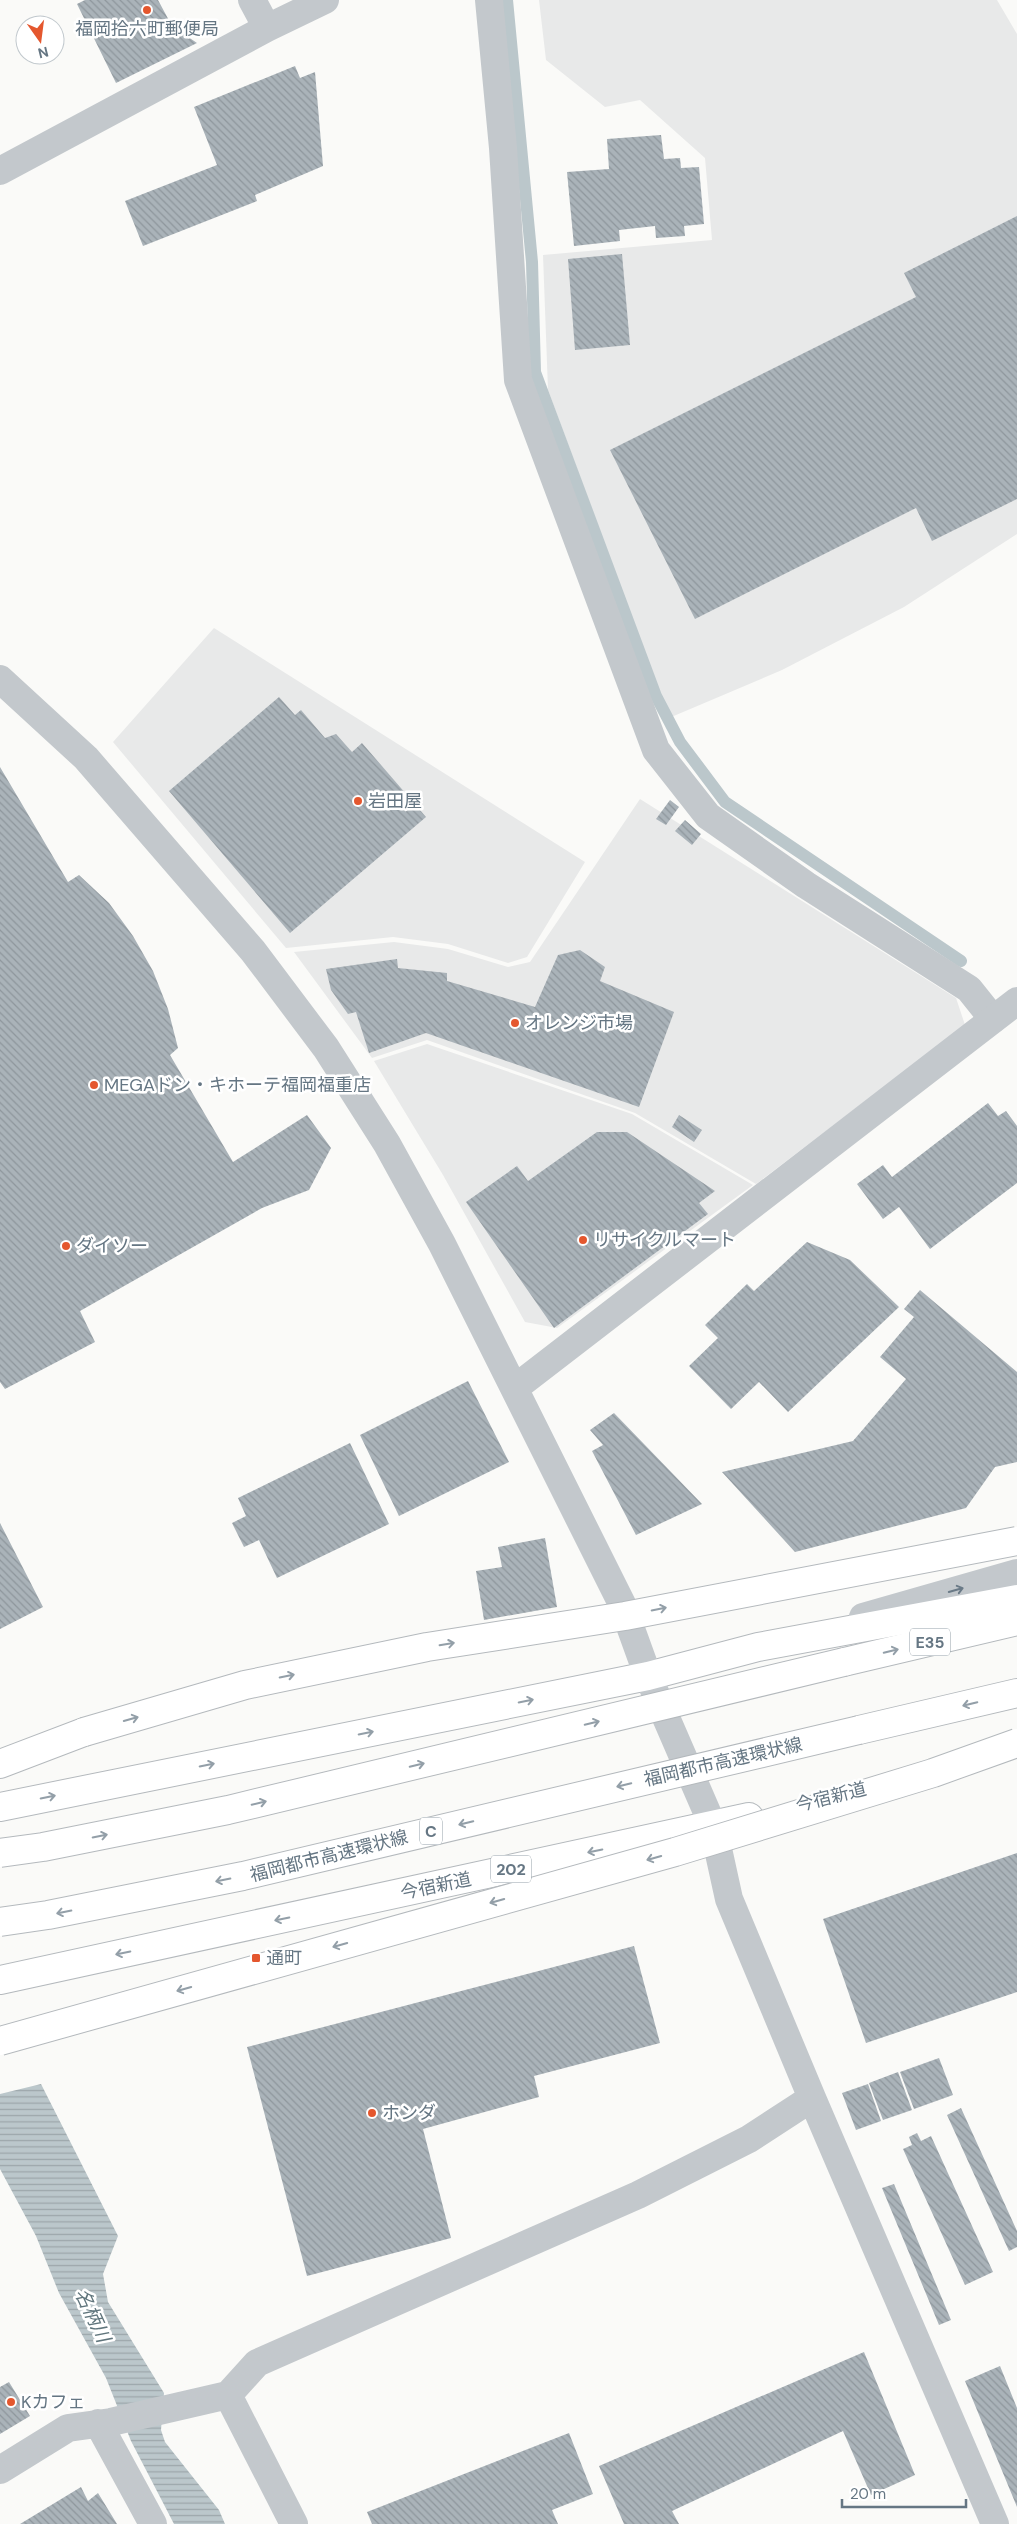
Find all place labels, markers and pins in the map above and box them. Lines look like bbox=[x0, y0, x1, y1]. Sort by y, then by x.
marker: 福岡拾六町郵便局 bbox=[141, 4, 153, 16]
place label: 福岡拾六町郵便局 bbox=[75, 17, 219, 41]
place label: 岩田屋 bbox=[368, 789, 422, 813]
marker: 岩田屋 bbox=[352, 795, 364, 807]
place label: オレンジ市場 bbox=[525, 1011, 633, 1035]
marker: オレンジ市場 bbox=[509, 1017, 521, 1029]
place label: MEGAドン・キホーテ福岡福重店 bbox=[104, 1073, 371, 1097]
marker: MEGAドン・キホーテ福岡福重店 bbox=[88, 1079, 100, 1091]
place label: リサイクルマート bbox=[593, 1228, 736, 1252]
place label: ダイソー bbox=[76, 1234, 148, 1258]
marker: リサイクルマート bbox=[577, 1234, 589, 1246]
marker: ダイソー bbox=[60, 1240, 72, 1252]
place label: 通町 bbox=[266, 1946, 302, 1970]
marker: 通町 bbox=[250, 1952, 262, 1964]
place label: ホンダ bbox=[382, 2101, 436, 2125]
marker: ホンダ bbox=[366, 2107, 378, 2119]
place label: Kカフェ bbox=[21, 2390, 86, 2414]
marker: Kカフェ bbox=[5, 2396, 17, 2408]

